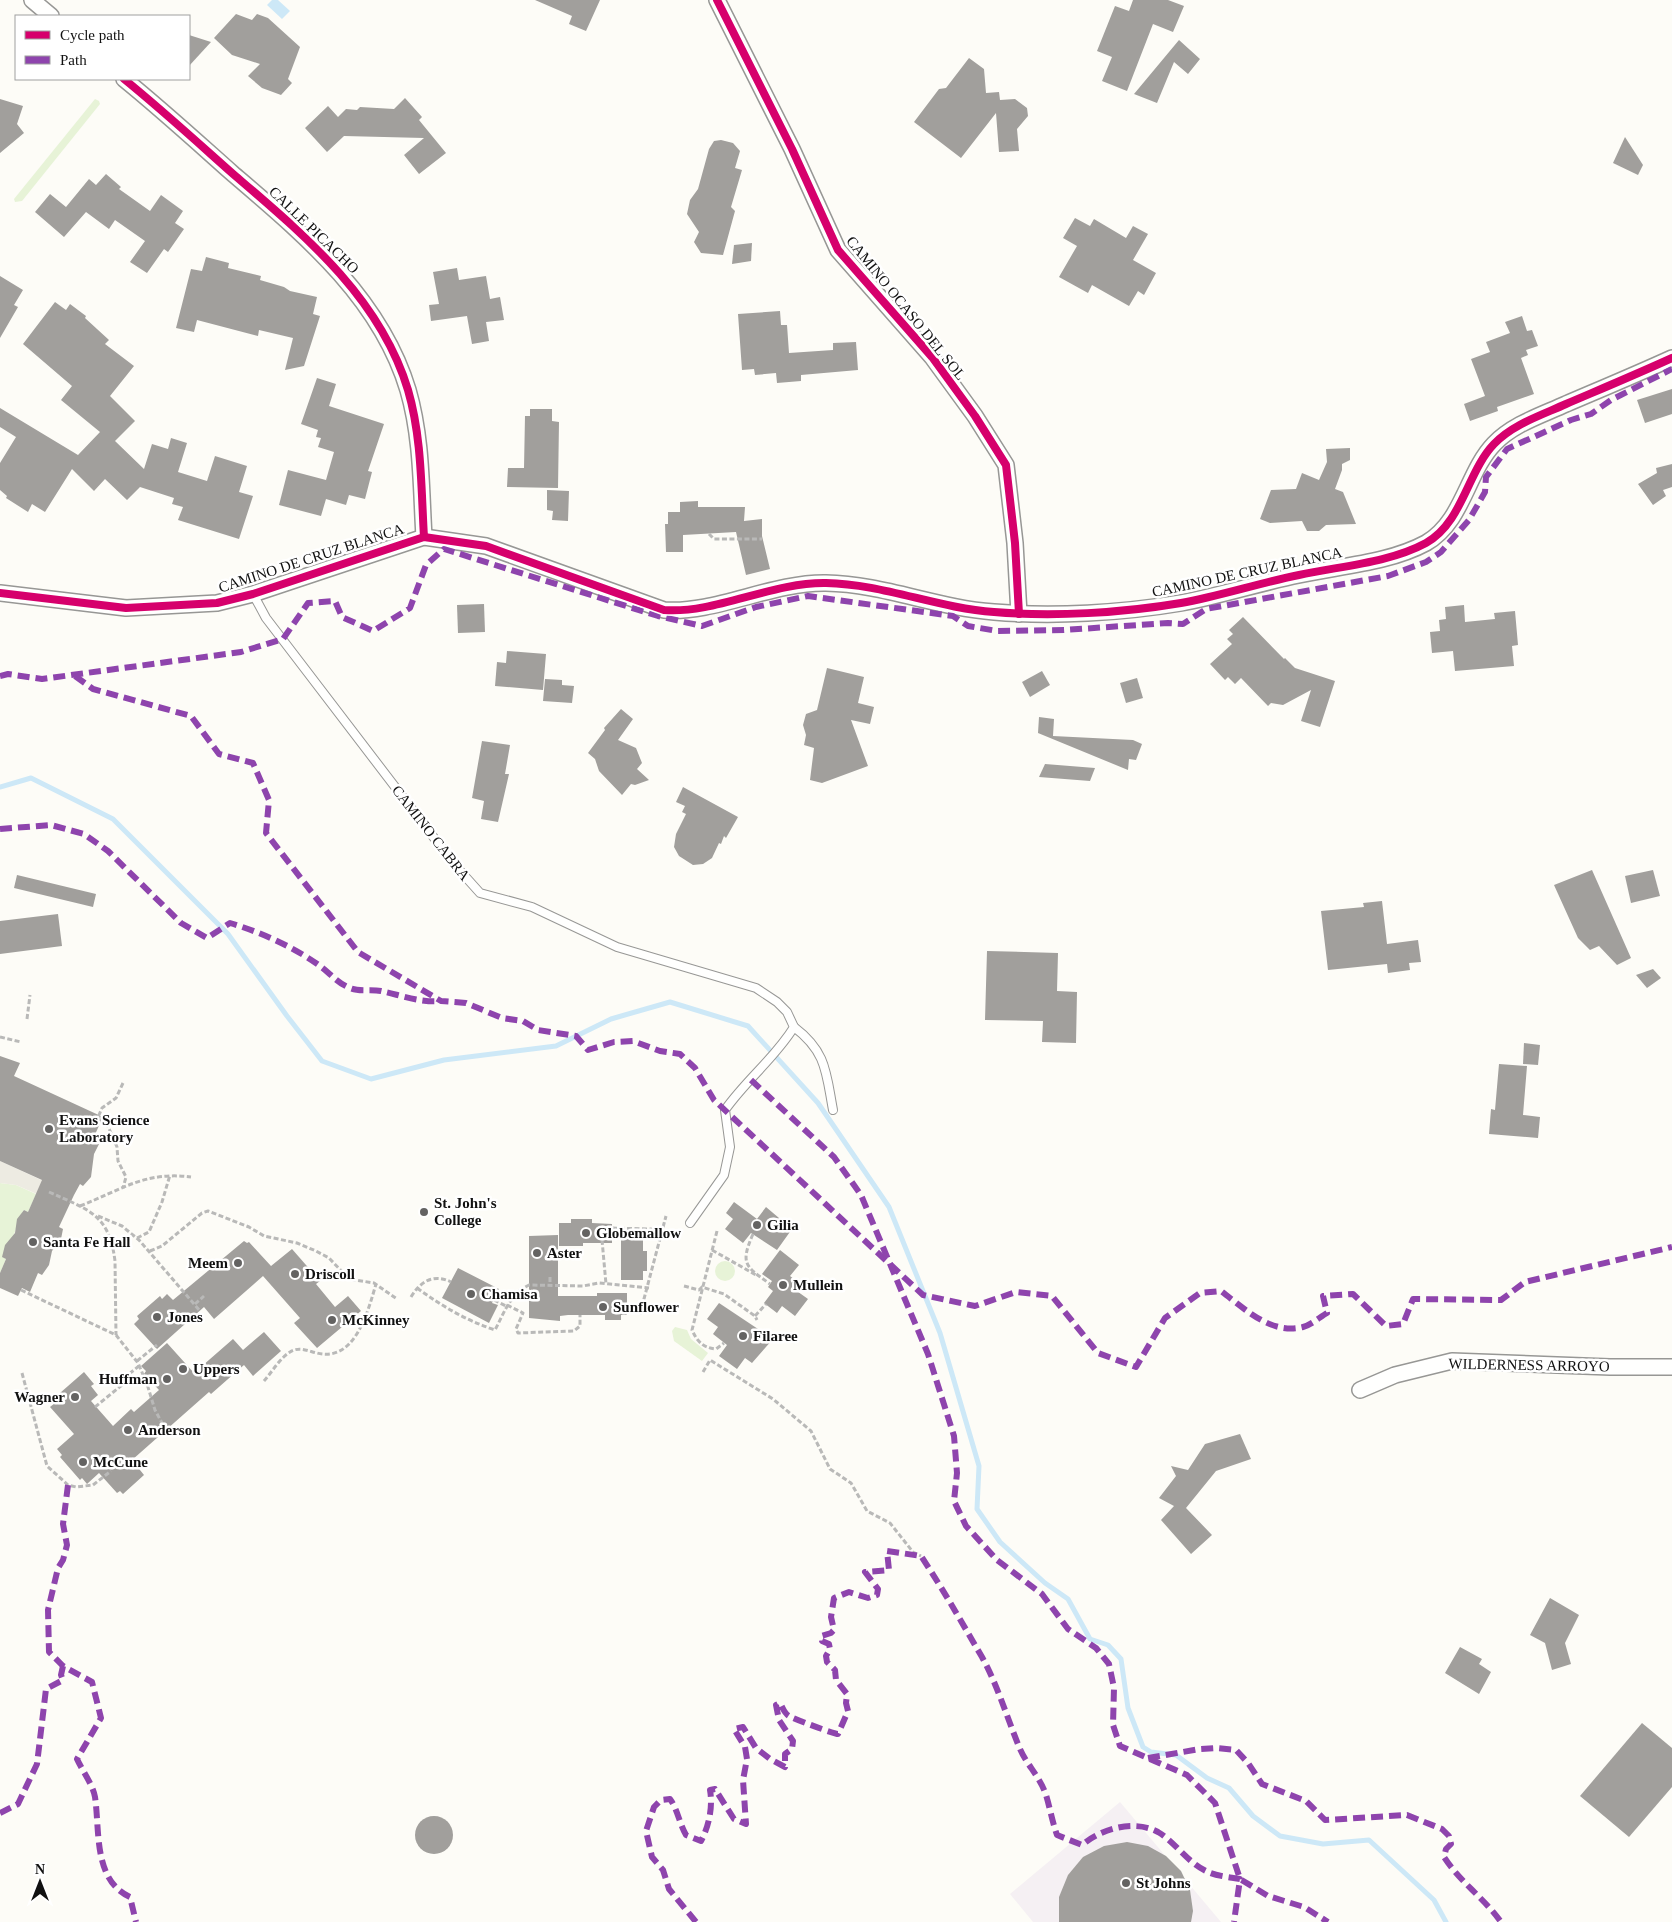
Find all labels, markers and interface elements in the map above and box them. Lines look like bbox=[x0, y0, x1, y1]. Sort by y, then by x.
legend bbox=[15, 15, 190, 80]
text: Cycle path bbox=[60, 27, 125, 43]
text: Path bbox=[60, 52, 87, 68]
street label: CALLE PICACHO bbox=[266, 183, 362, 277]
street label: CAMINO OCASO DEL SOL bbox=[843, 233, 969, 383]
street label: CAMINO DE CRUZ BLANCA bbox=[216, 520, 406, 596]
street label: CAMINO DE CRUZ BLANCA bbox=[1151, 544, 1344, 600]
street label: CAMINO CABRA bbox=[389, 782, 473, 884]
place label: Evans Science Laboratory bbox=[59, 1112, 150, 1145]
marker: Evans Science Laboratory bbox=[43, 1123, 55, 1135]
place label: St. John's College bbox=[434, 1195, 497, 1228]
marker: St. John's College bbox=[418, 1206, 430, 1218]
place label: Gilia bbox=[767, 1217, 799, 1233]
marker: Gilia bbox=[751, 1219, 763, 1231]
place label: Globemallow bbox=[596, 1225, 681, 1241]
marker: Globemallow bbox=[580, 1227, 592, 1239]
place label: Santa Fe Hall bbox=[43, 1234, 131, 1250]
marker: Santa Fe Hall bbox=[27, 1236, 39, 1248]
place label: Aster bbox=[547, 1245, 582, 1261]
marker: Aster bbox=[531, 1247, 543, 1259]
place label: Meem bbox=[188, 1255, 229, 1271]
marker: Meem bbox=[232, 1257, 244, 1269]
place label: Driscoll bbox=[305, 1266, 355, 1282]
marker: Driscoll bbox=[289, 1268, 301, 1280]
place label: Mullein bbox=[793, 1277, 844, 1293]
marker: Mullein bbox=[777, 1279, 789, 1291]
place label: Chamisa bbox=[481, 1286, 538, 1302]
marker: Chamisa bbox=[465, 1288, 477, 1300]
place label: Sunflower bbox=[613, 1299, 679, 1315]
marker: Sunflower bbox=[597, 1301, 609, 1313]
place label: Jones bbox=[167, 1309, 203, 1325]
marker: Jones bbox=[151, 1311, 163, 1323]
place label: McKinney bbox=[342, 1312, 410, 1328]
marker: McKinney bbox=[326, 1314, 338, 1326]
place label: Filaree bbox=[753, 1328, 798, 1344]
marker: Filaree bbox=[737, 1330, 749, 1342]
street label: WILDERNESS ARROYO bbox=[1448, 1356, 1610, 1374]
place label: Uppers bbox=[193, 1361, 240, 1377]
marker: Uppers bbox=[177, 1363, 189, 1375]
place label: Huffman bbox=[99, 1371, 158, 1387]
marker: Huffman bbox=[161, 1373, 173, 1385]
place label: Wagner bbox=[14, 1389, 65, 1405]
marker: Wagner bbox=[69, 1391, 81, 1403]
place label: Anderson bbox=[138, 1422, 201, 1438]
marker: Anderson bbox=[122, 1424, 134, 1436]
place label: McCune bbox=[93, 1454, 148, 1470]
marker: McCune bbox=[77, 1456, 89, 1468]
north arrow bbox=[15, 1857, 65, 1907]
text: N bbox=[35, 1862, 45, 1877]
place label: St Johns bbox=[1136, 1875, 1191, 1891]
marker: St Johns bbox=[1120, 1877, 1132, 1889]

